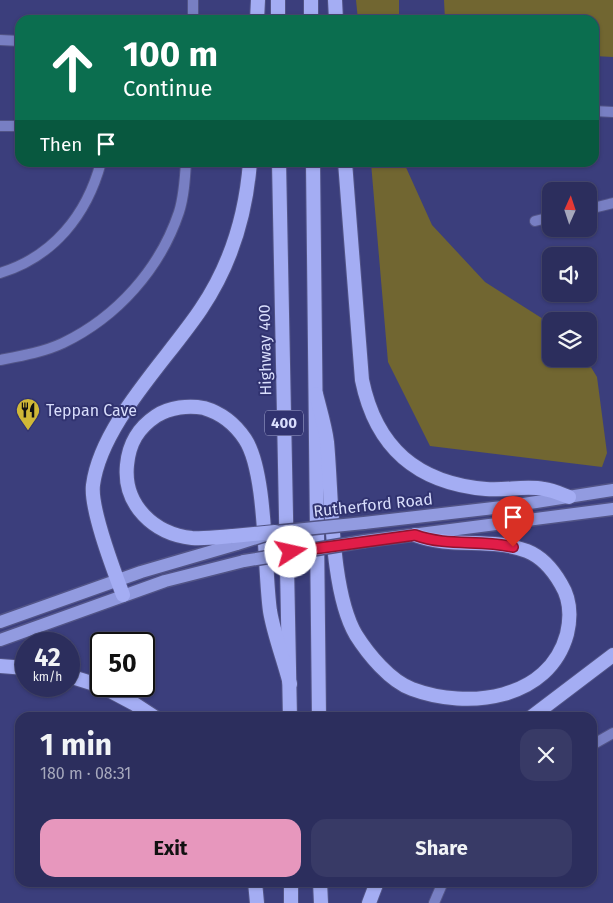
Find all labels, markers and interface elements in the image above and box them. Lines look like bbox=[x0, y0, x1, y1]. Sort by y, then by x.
text: 100 m bbox=[123, 33, 218, 75]
icon: ahead bbox=[40, 35, 105, 100]
text: Continue bbox=[123, 75, 212, 102]
icon: arrive bbox=[92, 130, 120, 158]
text: Then bbox=[40, 133, 82, 156]
north arrow bbox=[542, 182, 598, 238]
map controls bbox=[542, 182, 597, 367]
button: sound bbox=[542, 247, 597, 302]
street label: Highway 400 bbox=[255, 304, 275, 396]
button: layers bbox=[542, 312, 597, 367]
restaurant icon: Teppan Cave bbox=[15, 397, 41, 431]
place label: Teppan Cave bbox=[46, 401, 137, 420]
road number: 400 bbox=[265, 410, 303, 436]
street label: Rutherford Road bbox=[312, 489, 434, 521]
pin bbox=[492, 496, 534, 547]
icon: arrive bbox=[499, 503, 527, 531]
position arrow bbox=[264, 525, 316, 577]
speed limit sign: 50 bbox=[90, 632, 155, 697]
text: 42 bbox=[34, 643, 61, 673]
text: km/h bbox=[33, 670, 62, 684]
text: 1 min bbox=[40, 727, 112, 763]
button: close bbox=[520, 729, 572, 781]
text: 180 m · 08:31 bbox=[40, 764, 131, 783]
button: Exit bbox=[40, 819, 301, 877]
button: Share bbox=[311, 819, 572, 877]

